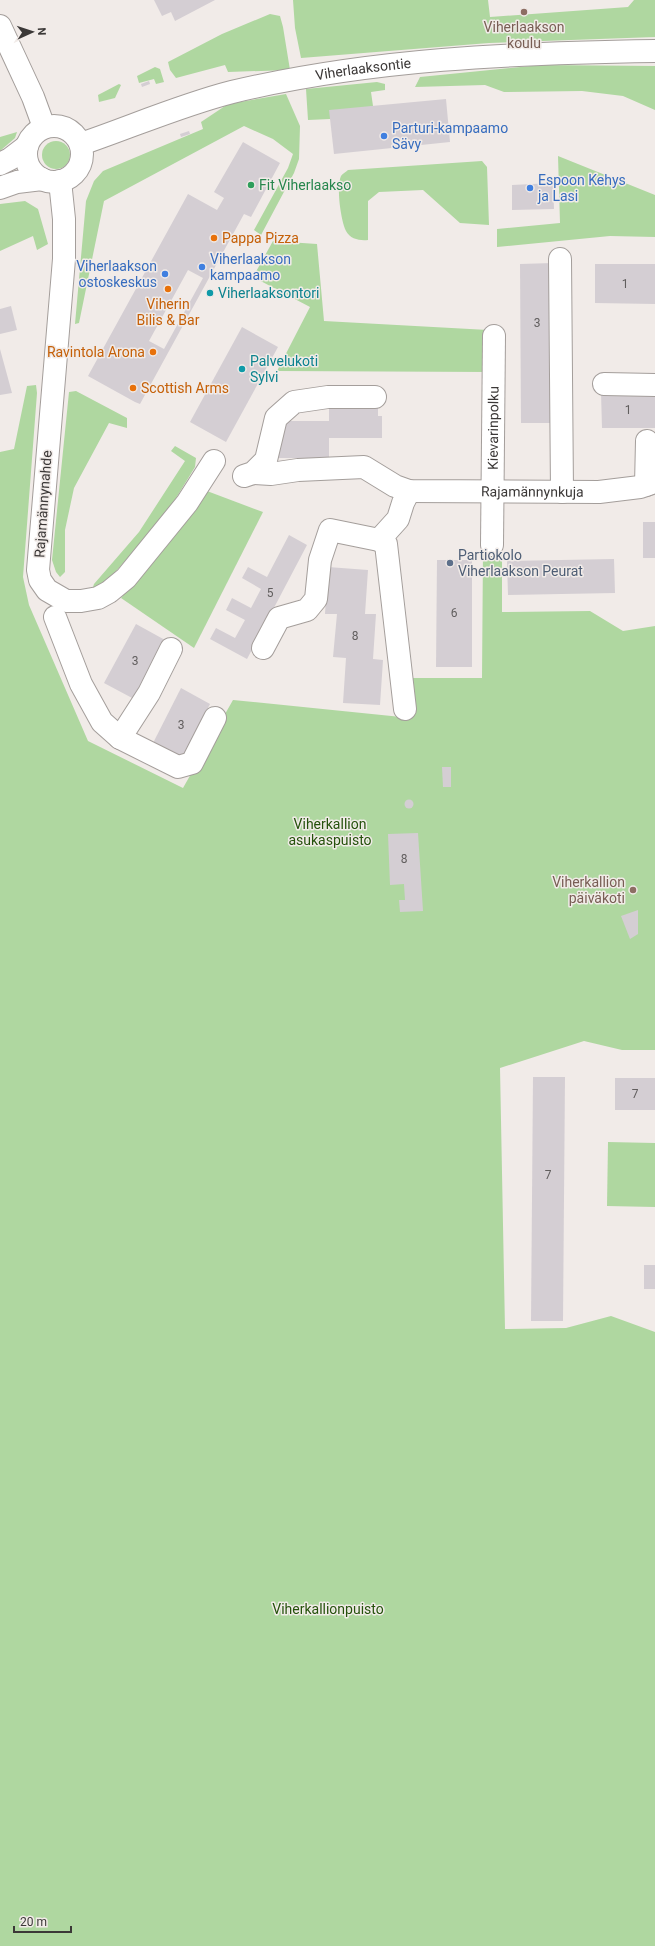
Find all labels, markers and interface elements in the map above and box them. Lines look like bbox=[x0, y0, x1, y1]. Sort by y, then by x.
marker: Viherlaakson koulu bbox=[519, 7, 529, 17]
north arrow bbox=[12, 12, 52, 52]
place label: Viherlaakson koulu bbox=[484, 19, 564, 51]
text: N bbox=[35, 27, 48, 36]
street label: Viherlaaksontie bbox=[314, 55, 412, 83]
place label: Parturi-kampaamo Sävy bbox=[392, 120, 508, 152]
marker: Parturi-kampaamo Sävy bbox=[379, 131, 389, 141]
place label: Espoon Kehys ja Lasi bbox=[537, 172, 626, 204]
place label: Fit Viherlaakso bbox=[259, 177, 351, 193]
marker: Fit Viherlaakso bbox=[246, 180, 256, 190]
marker: Espoon Kehys ja Lasi bbox=[525, 183, 535, 193]
place label: Pappa Pizza bbox=[222, 230, 299, 246]
marker: Pappa Pizza bbox=[209, 233, 219, 243]
place label: Viherlaakson kampaamo bbox=[210, 251, 291, 283]
place label: Viherlaakson ostoskeskus bbox=[76, 258, 157, 290]
marker: Viherlaakson kampaamo bbox=[197, 262, 207, 272]
marker: Viherlaakson ostoskeskus bbox=[160, 269, 170, 279]
house number: 1 bbox=[622, 277, 628, 291]
marker: Viherin Bilis & Bar bbox=[163, 284, 173, 294]
place label: Viherlaaksontori bbox=[218, 285, 319, 301]
marker: Viherlaaksontori bbox=[205, 288, 215, 298]
place label: Viherin Bilis & Bar bbox=[137, 296, 200, 328]
house number: 3 bbox=[534, 316, 540, 330]
place label: Ravintola Arona bbox=[47, 344, 145, 360]
marker: Ravintola Arona bbox=[148, 347, 158, 357]
place label: Palvelukoti Sylvi bbox=[250, 353, 318, 385]
marker: Palvelukoti Sylvi bbox=[237, 364, 247, 374]
place label: Scottish Arms bbox=[141, 380, 229, 396]
marker: Scottish Arms bbox=[128, 383, 138, 393]
street label: Kievarinpolku bbox=[485, 386, 502, 470]
house number: 1 bbox=[625, 403, 631, 417]
street label: Rajamännynahde bbox=[31, 450, 55, 558]
street label: Rajamännynkuja bbox=[481, 483, 584, 500]
place label: Partiokolo Viherlaakson Peurat bbox=[458, 547, 583, 579]
marker: Partiokolo Viherlaakson Peurat bbox=[445, 558, 455, 568]
house number: 5 bbox=[267, 586, 274, 600]
house number: 6 bbox=[451, 606, 458, 620]
house number: 8 bbox=[352, 629, 359, 643]
house number: 3 bbox=[132, 654, 138, 668]
house number: 3 bbox=[178, 718, 184, 732]
park label: Viherkallion asukaspuisto bbox=[288, 816, 372, 848]
house number: 8 bbox=[401, 852, 408, 866]
place label: Viherkallion päiväkoti bbox=[552, 874, 625, 906]
marker: Viherkallion päiväkoti bbox=[628, 885, 638, 895]
house number: 7 bbox=[632, 1087, 639, 1101]
house number: 7 bbox=[545, 1168, 552, 1182]
park label: Viherkallionpuisto bbox=[272, 1601, 384, 1617]
scale bar bbox=[14, 1908, 71, 1934]
text: 20 m bbox=[20, 1915, 47, 1929]

